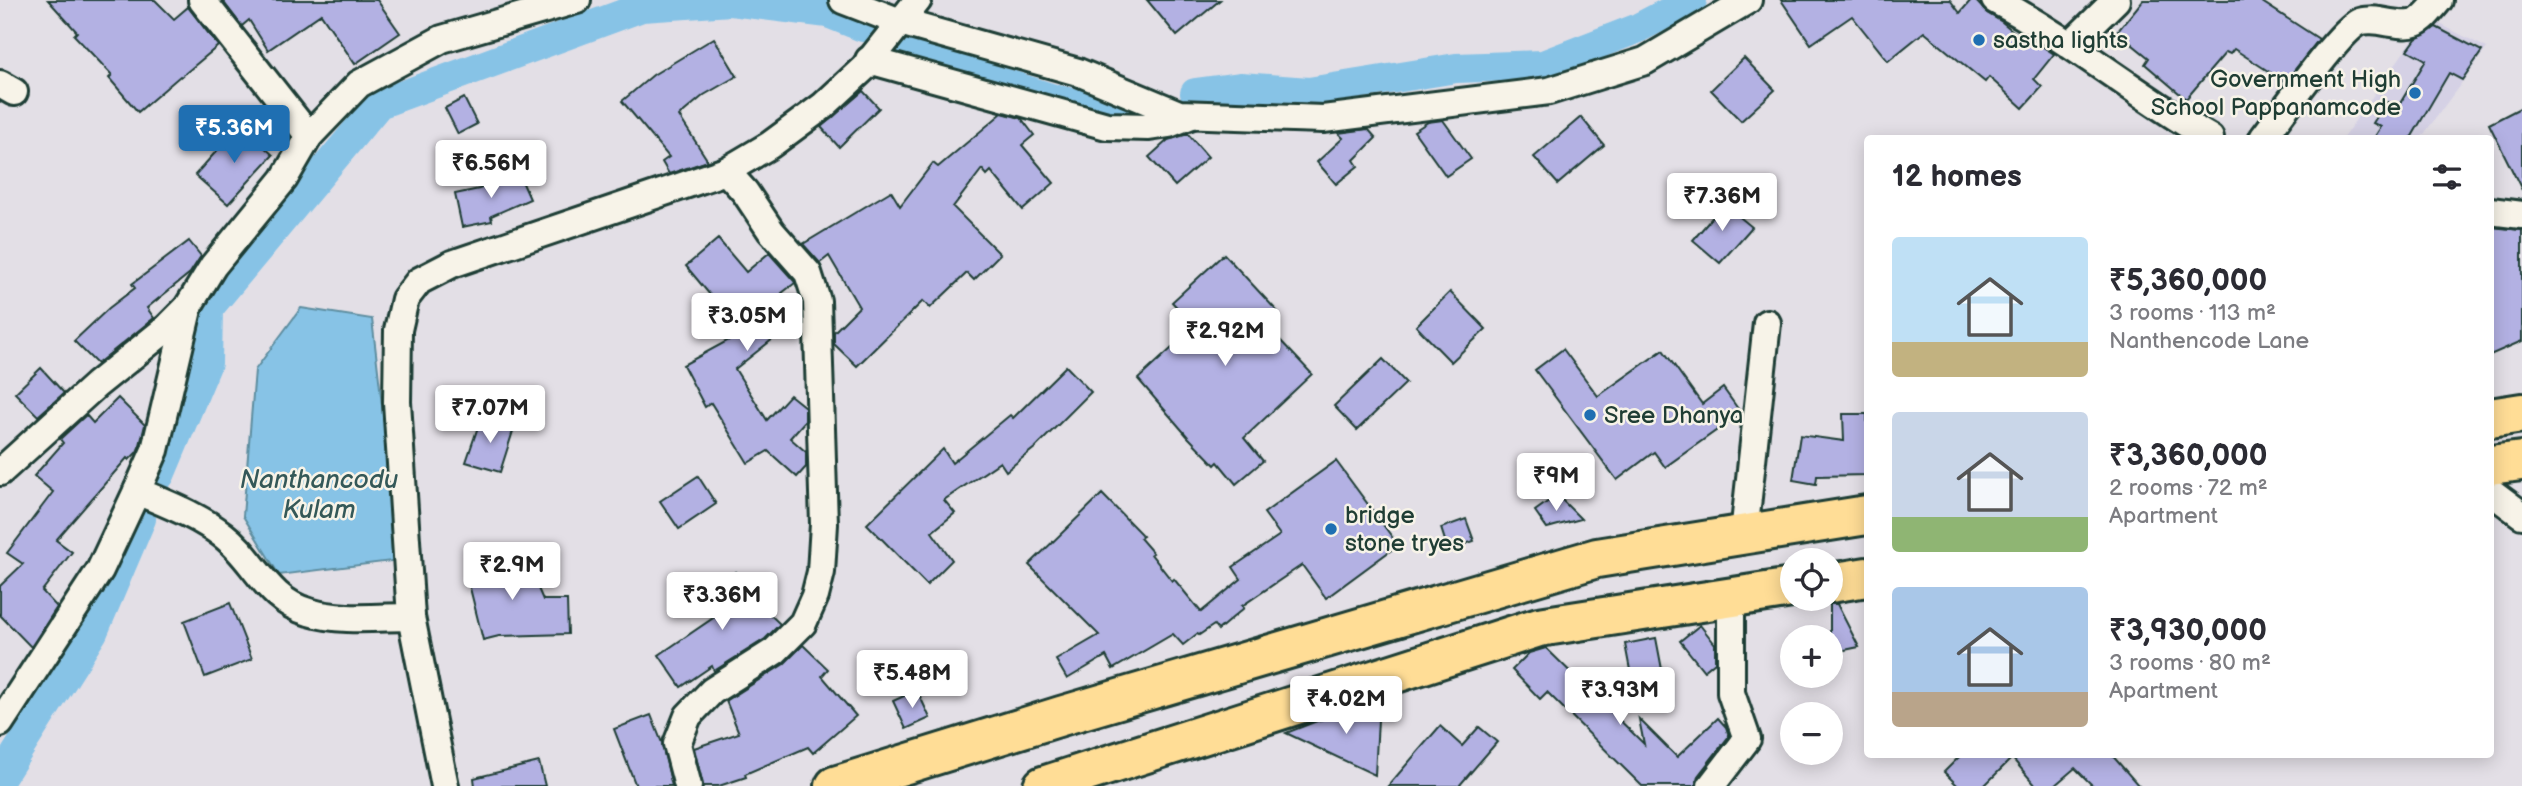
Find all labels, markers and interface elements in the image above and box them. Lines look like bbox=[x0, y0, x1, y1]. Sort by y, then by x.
place label: sastha lights bbox=[1993, 26, 2128, 55]
marker: sastha lights bbox=[1971, 32, 1987, 48]
place label: Government High School Pappanamcode bbox=[2151, 65, 2401, 122]
marker: Government High School Pappanamcode bbox=[2407, 85, 2423, 101]
pin: ₹5.36M bbox=[177, 106, 291, 165]
text: ₹5.36M bbox=[195, 114, 273, 142]
pin: ₹6.56M bbox=[434, 140, 548, 200]
text: ₹6.56M bbox=[451, 149, 531, 177]
icon: filters bbox=[2428, 158, 2466, 196]
text: 12 homes bbox=[1892, 159, 2022, 195]
pin: ₹7.36M bbox=[1665, 174, 1779, 233]
text: ₹7.36M bbox=[1683, 182, 1761, 210]
text: ₹5,360,000 bbox=[2109, 263, 2267, 299]
icon: home bbox=[1948, 265, 2032, 349]
pin: ₹3.05M bbox=[690, 294, 804, 353]
text: 3 rooms · 113 m² bbox=[2109, 299, 2276, 327]
text: ₹3.05M bbox=[707, 302, 787, 330]
pin: ₹2.92M bbox=[1168, 308, 1282, 368]
text: ₹2.92M bbox=[1185, 317, 1265, 345]
text: Nanthencode Lane bbox=[2109, 327, 2309, 355]
pin: ₹7.07M bbox=[433, 386, 547, 445]
text: ₹7.07M bbox=[451, 394, 529, 422]
place label: Sree Dhanya bbox=[1604, 401, 1743, 430]
marker: Sree Dhanya bbox=[1582, 407, 1598, 423]
text: ₹3,360,000 bbox=[2109, 438, 2267, 474]
icon: home bbox=[1948, 440, 2032, 524]
pin: ₹9M bbox=[1522, 454, 1590, 513]
text: ₹9M bbox=[1533, 462, 1579, 490]
water label: Nanthancodu Kulam bbox=[240, 465, 398, 526]
text: 2 rooms · 72 m² bbox=[2109, 474, 2268, 502]
place label: bridge stone tryes bbox=[1345, 501, 1464, 558]
text: Apartment bbox=[2109, 502, 2218, 530]
marker: bridge stone tryes bbox=[1323, 521, 1339, 537]
pin: ₹2.9M bbox=[463, 542, 561, 602]
map controls bbox=[1780, 548, 1843, 765]
button: locate bbox=[1780, 548, 1843, 611]
text: ₹2.9M bbox=[479, 551, 545, 579]
pin: ₹3.36M bbox=[665, 572, 779, 632]
text: ₹3.36M bbox=[683, 581, 761, 609]
text: ₹3,930,000 bbox=[2109, 613, 2267, 649]
icon: home bbox=[1948, 615, 2032, 699]
button: + bbox=[1780, 625, 1843, 688]
text: 3 rooms · 80 m² bbox=[2109, 649, 2271, 677]
pin: ₹5.48M bbox=[855, 650, 969, 710]
text: ₹5.48M bbox=[873, 659, 951, 687]
pin: ₹3.93M bbox=[1563, 668, 1677, 727]
pin: ₹4.02M bbox=[1289, 676, 1403, 736]
text: ₹3.93M bbox=[1581, 676, 1659, 704]
text: Apartment bbox=[2109, 677, 2218, 705]
text: ₹4.02M bbox=[1306, 685, 1386, 713]
button: − bbox=[1780, 702, 1843, 765]

